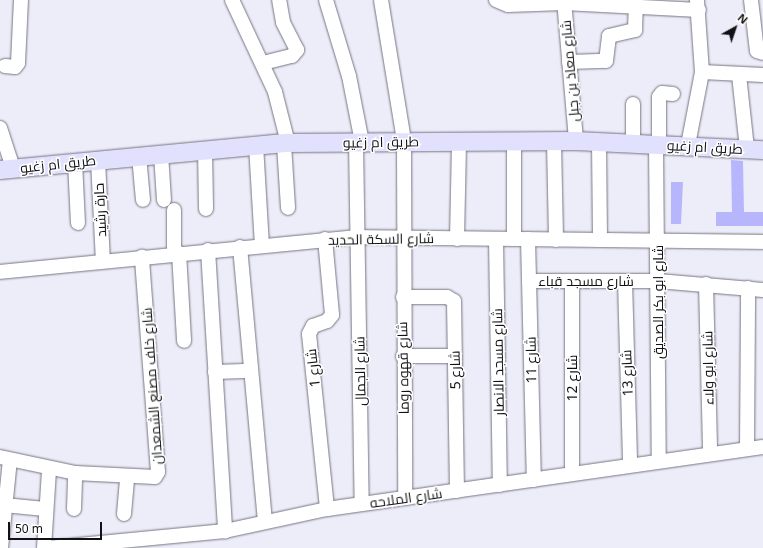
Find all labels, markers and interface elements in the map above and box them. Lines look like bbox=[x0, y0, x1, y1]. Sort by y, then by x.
north arrow bbox=[715, 8, 755, 48]
text: N bbox=[735, 10, 751, 27]
street label: شارع معاذ بن جبل bbox=[557, 19, 583, 123]
street label: طريق ام زغيو bbox=[343, 133, 419, 151]
street label: طريق ام زغيو bbox=[667, 137, 743, 157]
street label: طريق ام زغيو bbox=[19, 152, 97, 176]
street label: حارة رشيد bbox=[90, 182, 110, 238]
street label: شارع السكة الحديد bbox=[328, 230, 434, 248]
street label: شارع ابو بكر الصديق bbox=[650, 245, 666, 359]
street label: شارع مسجد قباء bbox=[538, 273, 634, 289]
street label: شارع خلف مصنع الشمعدان bbox=[138, 307, 166, 465]
street label: شارع مسجد الانصار bbox=[489, 308, 507, 416]
street label: شارع قهوه روما bbox=[394, 321, 412, 415]
street label: شارع ابو ولاء bbox=[699, 331, 717, 405]
street label: شارع الجمال bbox=[351, 336, 369, 406]
street label: شارع 11 bbox=[522, 336, 540, 384]
street label: شارع 1 bbox=[303, 348, 323, 388]
street label: شارع 13 bbox=[618, 349, 636, 397]
street label: شارع 5 bbox=[446, 350, 464, 390]
street label: شارع 12 bbox=[564, 355, 580, 401]
street label: شارع الملاحه bbox=[369, 485, 443, 511]
scale bar bbox=[10, 514, 104, 540]
text: 50 m bbox=[15, 520, 43, 537]

